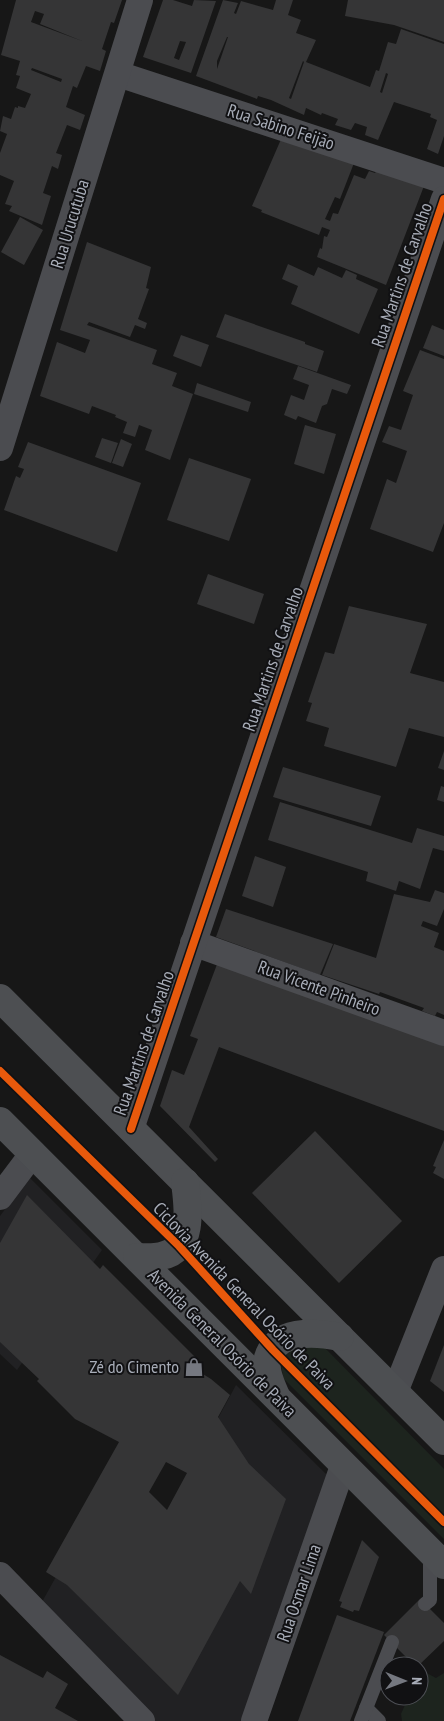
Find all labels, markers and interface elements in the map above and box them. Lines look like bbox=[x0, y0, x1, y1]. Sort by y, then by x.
street label: Rua Sabino Feijão bbox=[225, 98, 338, 155]
street label: Rua Urucutuba bbox=[45, 177, 94, 271]
street label: Rua Martins de Carvalho bbox=[366, 199, 437, 350]
street label: Rua Martins de Carvalho bbox=[237, 583, 308, 734]
street label: Rua Vicente Pinheiro bbox=[255, 955, 384, 1020]
street label: Rua Martins de Carvalho bbox=[108, 967, 179, 1118]
street label: Ciclovia Avenida General Osório de Paiva bbox=[148, 1197, 340, 1395]
street label: Avenida General Osório de Paiva bbox=[143, 1264, 301, 1422]
place label: Zé do Cimento bbox=[89, 1355, 179, 1378]
shop icon: Zé do Cimento bbox=[183, 1356, 205, 1378]
street label: Rua Osmar Lima bbox=[271, 1541, 326, 1645]
north arrow bbox=[379, 1656, 429, 1706]
text: N bbox=[408, 1677, 426, 1685]

